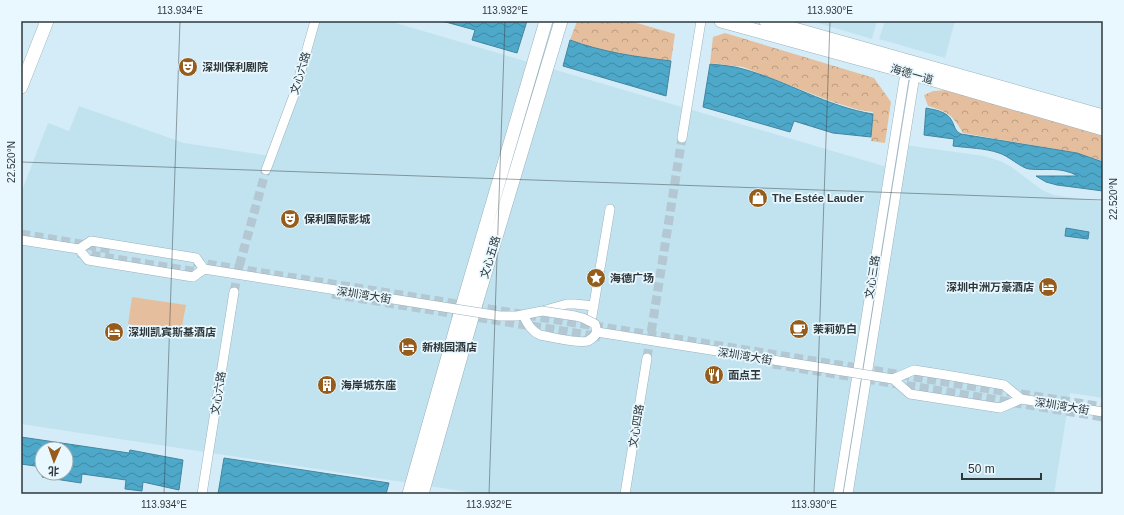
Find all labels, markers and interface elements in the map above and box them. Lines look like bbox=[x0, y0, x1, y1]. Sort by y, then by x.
text: 113.934°E bbox=[157, 5, 203, 16]
text: 113.932°E bbox=[482, 5, 528, 16]
text: 113.930°E bbox=[807, 5, 853, 16]
street label: 文心六路 bbox=[288, 50, 312, 96]
theatre icon: 深圳保利剧院 bbox=[177, 56, 199, 78]
place label: 深圳保利剧院 bbox=[202, 61, 268, 73]
street label: 海德一道 bbox=[889, 62, 935, 86]
text: 22.520°N bbox=[6, 141, 17, 183]
text: 22.520°N bbox=[1108, 178, 1119, 220]
shop icon: The Estée Lauder bbox=[747, 187, 769, 209]
place label: The Estée Lauder bbox=[772, 192, 864, 204]
theatre icon: 保利国际影城 bbox=[279, 208, 301, 230]
place label: 保利国际影城 bbox=[304, 213, 371, 225]
street label: 文心五路 bbox=[478, 234, 502, 280]
street label: 文心三路 bbox=[863, 254, 881, 300]
place icon: 海德广场 bbox=[585, 267, 607, 289]
place label: 海德广场 bbox=[610, 272, 654, 284]
hotel icon: 深圳中洲万豪酒店 bbox=[1037, 276, 1059, 298]
place label: 深圳中洲万豪酒店 bbox=[946, 281, 1034, 293]
street label: 深圳湾大街 bbox=[336, 285, 392, 305]
cafe icon: 茉莉奶白 bbox=[788, 318, 810, 340]
hotel icon: 深圳凯宾斯基酒店 bbox=[103, 321, 125, 343]
place label: 茉莉奶白 bbox=[813, 323, 857, 335]
place label: 深圳凯宾斯基酒店 bbox=[128, 326, 216, 338]
hotel icon: 新桃园酒店 bbox=[397, 336, 419, 358]
place label: 新桃园酒店 bbox=[422, 341, 477, 353]
street label: 深圳湾大街 bbox=[717, 346, 773, 366]
restaurant icon: 面点王 bbox=[703, 364, 725, 386]
place label: 面点王 bbox=[728, 369, 761, 381]
street label: 文心六路 bbox=[209, 370, 227, 416]
building icon: 海岸城东座 bbox=[316, 374, 338, 396]
place label: 海岸城东座 bbox=[341, 379, 396, 391]
street label: 深圳湾大街 bbox=[1034, 396, 1090, 416]
street label: 文心四路 bbox=[627, 403, 645, 449]
north arrow bbox=[34, 441, 74, 481]
scale bar bbox=[962, 455, 1041, 481]
text: 50 m bbox=[968, 462, 995, 476]
text: 北 bbox=[48, 465, 59, 477]
text: 113.934°E bbox=[141, 499, 187, 510]
text: 113.932°E bbox=[466, 499, 512, 510]
text: 113.930°E bbox=[791, 499, 837, 510]

